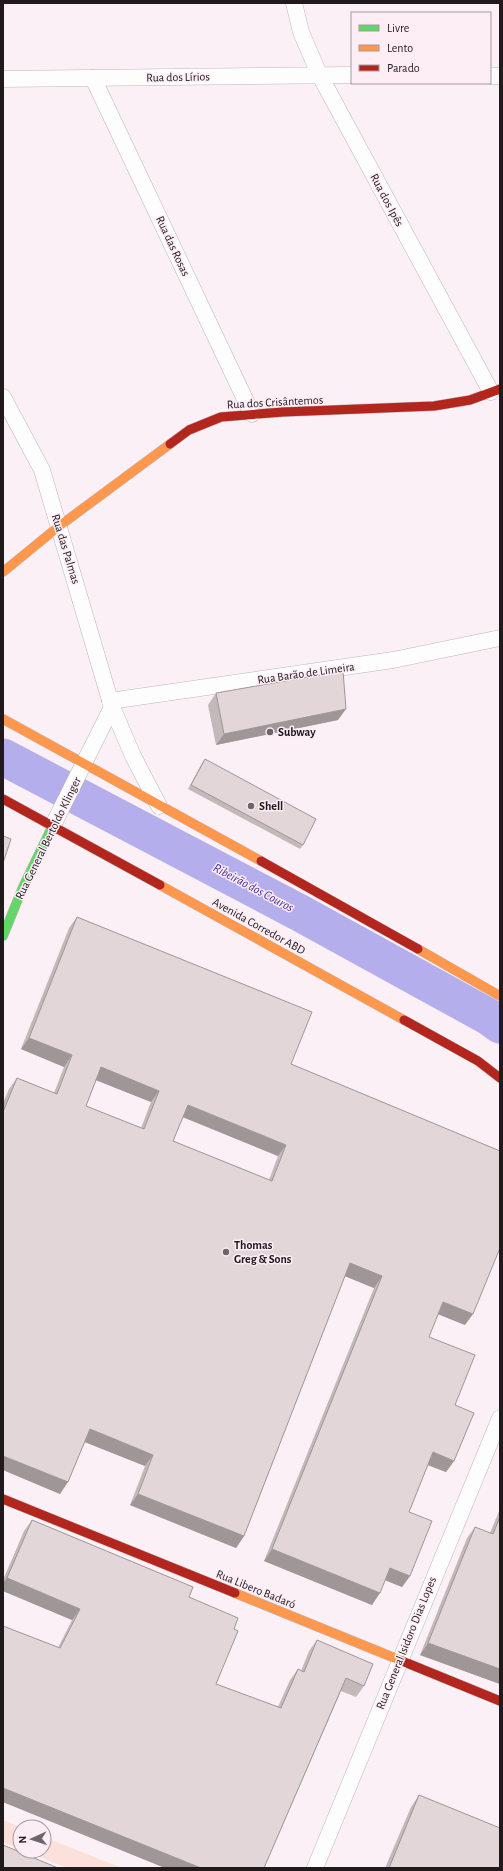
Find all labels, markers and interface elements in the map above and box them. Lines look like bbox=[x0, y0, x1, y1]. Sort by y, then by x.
legend bbox=[351, 12, 491, 84]
text: Livre bbox=[387, 22, 409, 34]
text: Lento bbox=[387, 42, 413, 54]
text: Parado bbox=[387, 62, 420, 74]
street label: Rua dos Lírios bbox=[146, 70, 210, 84]
street label: Rua dos Ipês bbox=[368, 172, 406, 228]
street label: Rua das Rosas bbox=[154, 214, 192, 278]
street label: Rua dos Crisântemos bbox=[226, 393, 324, 411]
street label: Rua das Palmas bbox=[50, 513, 82, 585]
street label: Rua Barão de Limeira bbox=[257, 660, 356, 686]
place label: Subway bbox=[278, 726, 316, 739]
marker: Subway bbox=[265, 727, 275, 737]
street label: Rua General Bertoldo Klinger bbox=[13, 775, 83, 901]
place label: Shell bbox=[259, 800, 283, 812]
marker: Shell bbox=[246, 801, 256, 811]
water label: Ribeirão dos Couros bbox=[211, 861, 295, 915]
street label: Avenida Corredor ABD bbox=[211, 896, 308, 957]
place label: Thomas Greg & Sons bbox=[234, 1239, 292, 1265]
marker: Thomas Greg & Sons bbox=[221, 1247, 231, 1257]
street label: Rua Libero Badaró bbox=[214, 1568, 298, 1610]
street label: Rua General Isidoro Dias Lopes bbox=[374, 1575, 438, 1711]
north arrow bbox=[12, 1819, 52, 1859]
text: N bbox=[17, 1835, 28, 1844]

